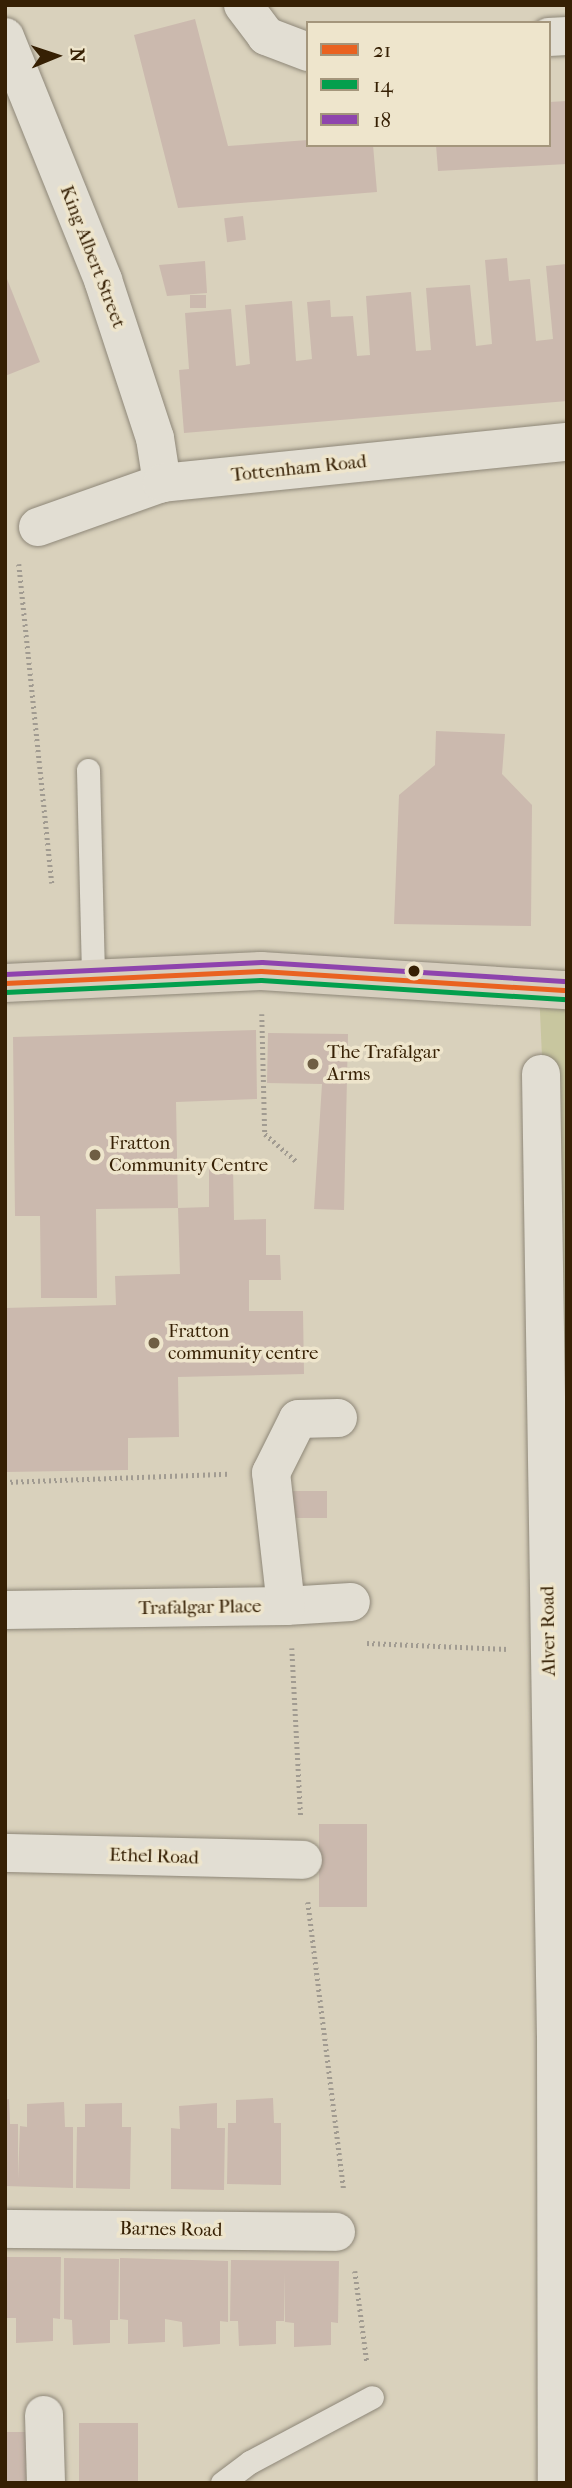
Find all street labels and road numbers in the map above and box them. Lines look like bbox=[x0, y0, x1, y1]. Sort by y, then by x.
street label: King Albert Street bbox=[54, 183, 130, 331]
street label: Tottenham Road bbox=[230, 451, 368, 487]
street label: Alver Road bbox=[537, 1586, 561, 1676]
street label: Trafalgar Place bbox=[138, 1596, 262, 1620]
street label: Ethel Road bbox=[109, 1844, 199, 1870]
street label: Barnes Road bbox=[119, 2218, 223, 2242]

